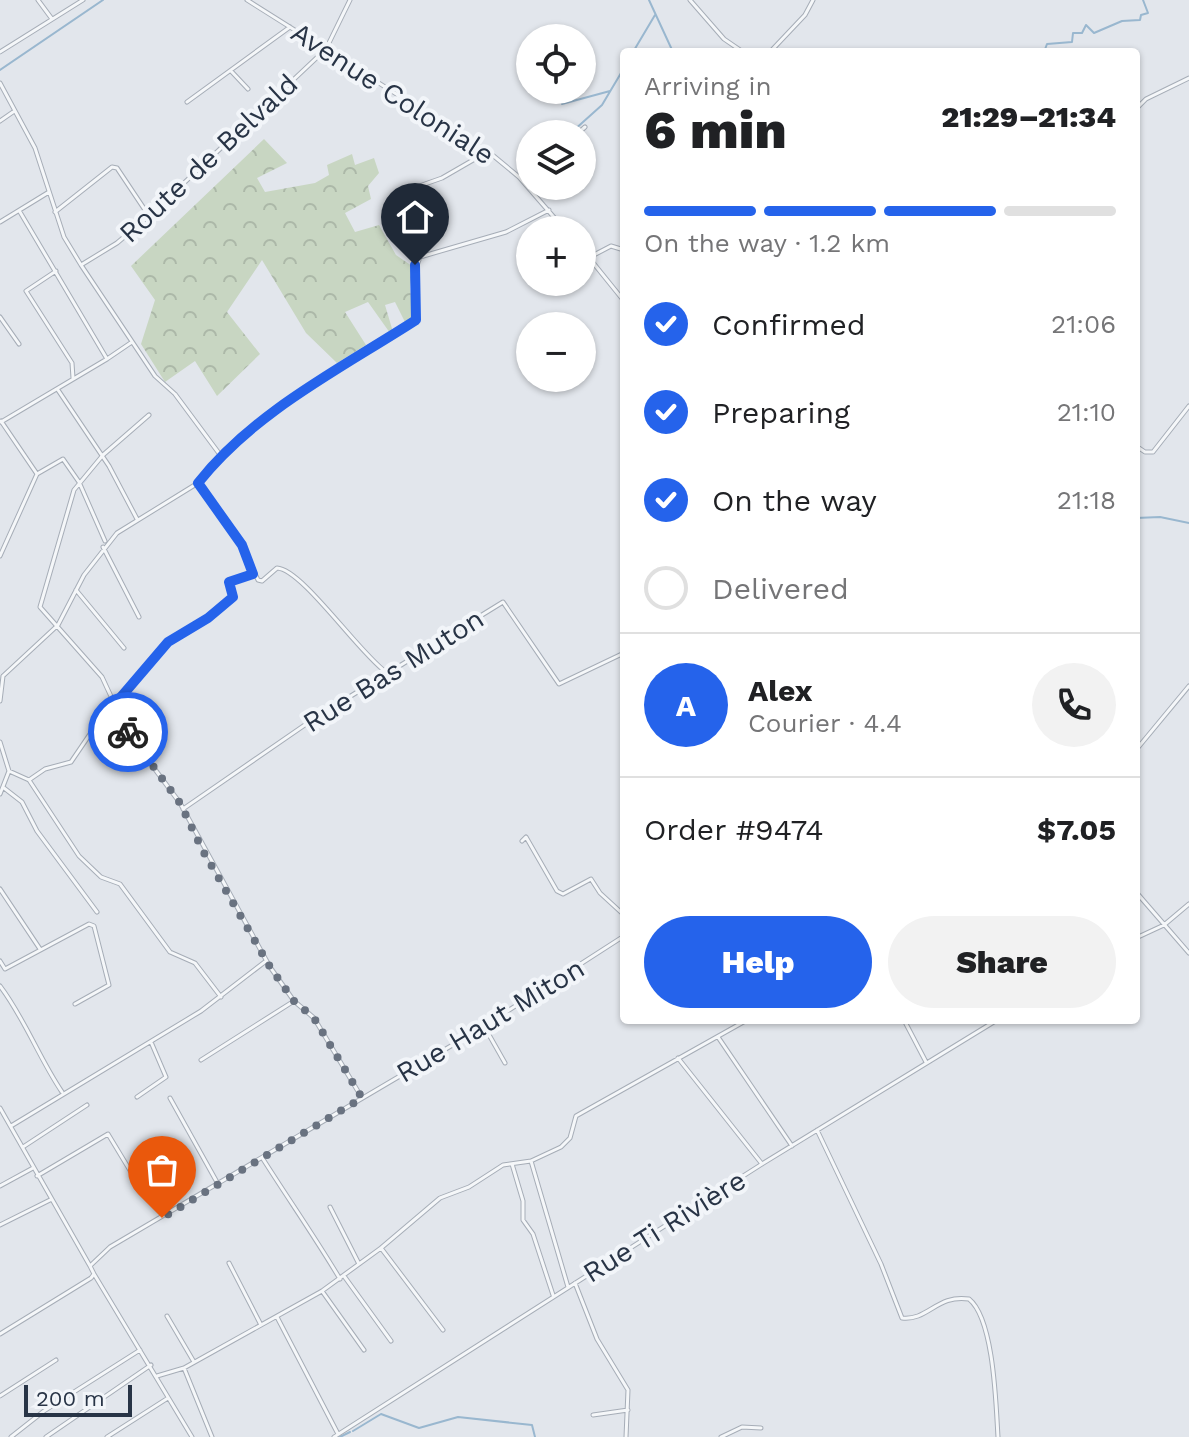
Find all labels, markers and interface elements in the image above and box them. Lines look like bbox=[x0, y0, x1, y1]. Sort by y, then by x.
street label: Avenue Coloniale bbox=[285, 15, 500, 171]
map controls bbox=[516, 24, 596, 392]
button: locate bbox=[516, 24, 596, 104]
street label: Route de Belvald bbox=[112, 67, 304, 249]
text: Arriving in bbox=[644, 71, 772, 101]
text: 21:29–21:34 bbox=[941, 99, 1116, 134]
text: 6 min bbox=[644, 100, 787, 161]
button: layers bbox=[516, 120, 596, 200]
pin bbox=[381, 183, 449, 265]
icon: home bbox=[393, 195, 437, 239]
button: + bbox=[516, 216, 596, 296]
text: On the way · 1.2 km bbox=[644, 228, 890, 258]
icon: check bbox=[644, 302, 688, 346]
text: Confirmed bbox=[712, 307, 866, 342]
text: 21:06 bbox=[1051, 309, 1116, 339]
button: − bbox=[516, 312, 596, 392]
icon: check bbox=[644, 390, 688, 434]
text: Preparing bbox=[712, 395, 850, 430]
text: 21:10 bbox=[1057, 397, 1116, 427]
icon: check bbox=[644, 478, 688, 522]
text: On the way bbox=[712, 483, 877, 518]
text: 21:18 bbox=[1057, 485, 1116, 515]
text: Delivered bbox=[712, 571, 849, 606]
street label: Rue Bas Muton bbox=[297, 602, 490, 739]
button: phone bbox=[1032, 663, 1116, 747]
text: Alex bbox=[748, 673, 812, 708]
text: A bbox=[676, 688, 696, 723]
courier bbox=[88, 692, 168, 772]
text: Courier · 4.4 bbox=[748, 708, 902, 738]
icon: bike bbox=[106, 710, 150, 754]
text: Order #9474 bbox=[644, 812, 824, 847]
text: $7.05 bbox=[1037, 812, 1116, 847]
button: Help bbox=[644, 916, 872, 1008]
button: Share bbox=[888, 916, 1116, 1008]
street label: Rue Haut Miton bbox=[390, 951, 590, 1090]
pin bbox=[128, 1136, 196, 1218]
icon: bag bbox=[140, 1148, 184, 1192]
street label: Rue Ti Rivière bbox=[577, 1163, 752, 1289]
scale bar bbox=[24, 1381, 132, 1417]
text: 200 m bbox=[36, 1386, 105, 1411]

